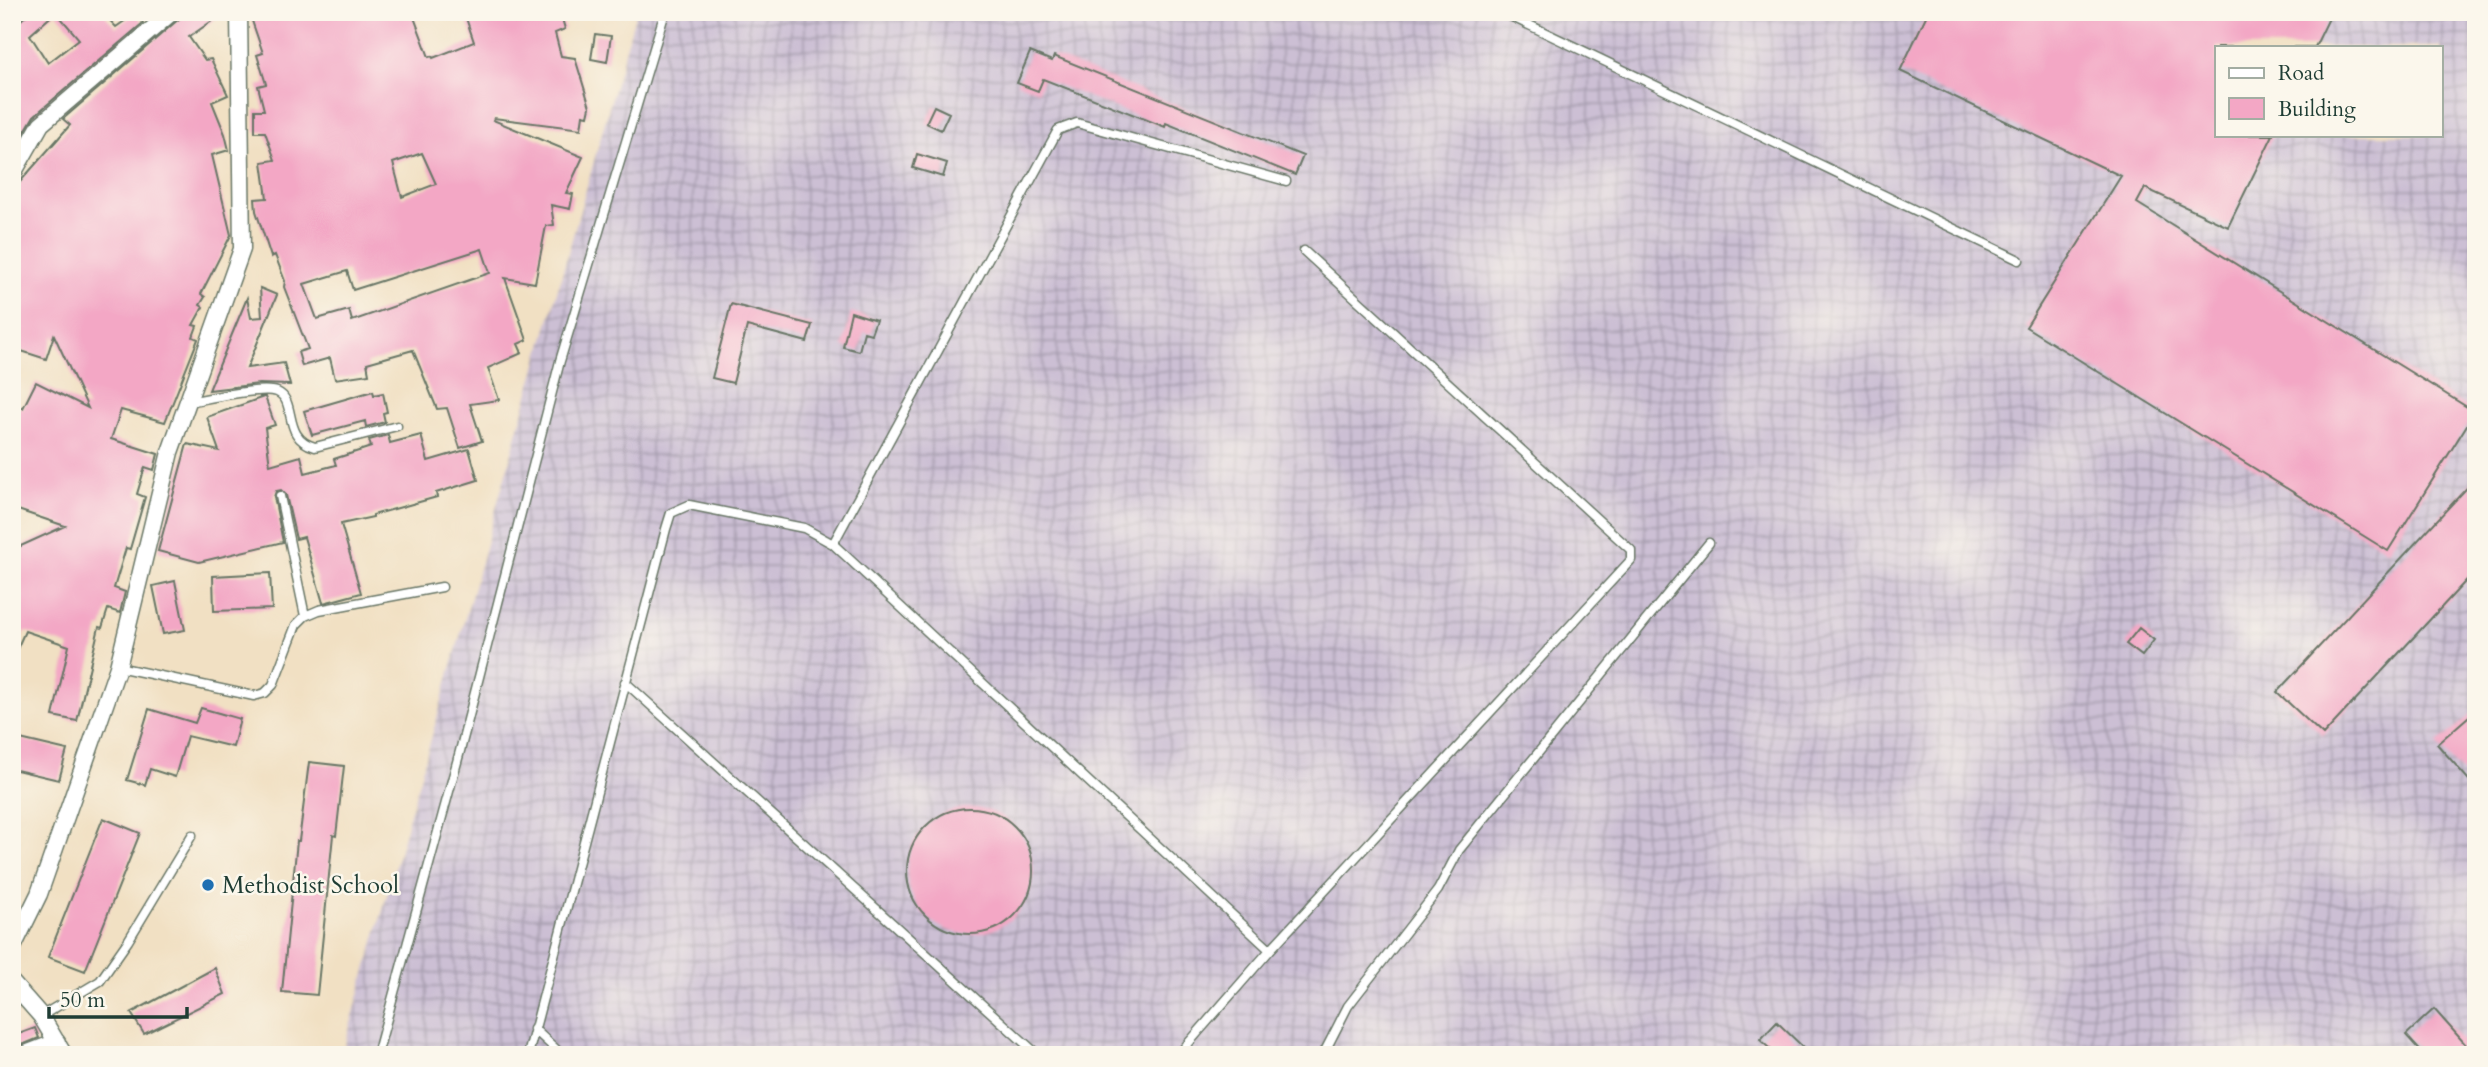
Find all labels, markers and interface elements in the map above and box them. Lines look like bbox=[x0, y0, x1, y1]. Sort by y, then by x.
legend bbox=[2215, 46, 2442, 136]
text: Road bbox=[2278, 59, 2324, 88]
text: Building bbox=[2278, 95, 2356, 124]
place label: Methodist School bbox=[222, 869, 399, 902]
marker: Methodist School bbox=[200, 877, 216, 893]
scale bar bbox=[49, 976, 187, 1020]
text: 50 m bbox=[60, 986, 105, 1015]

